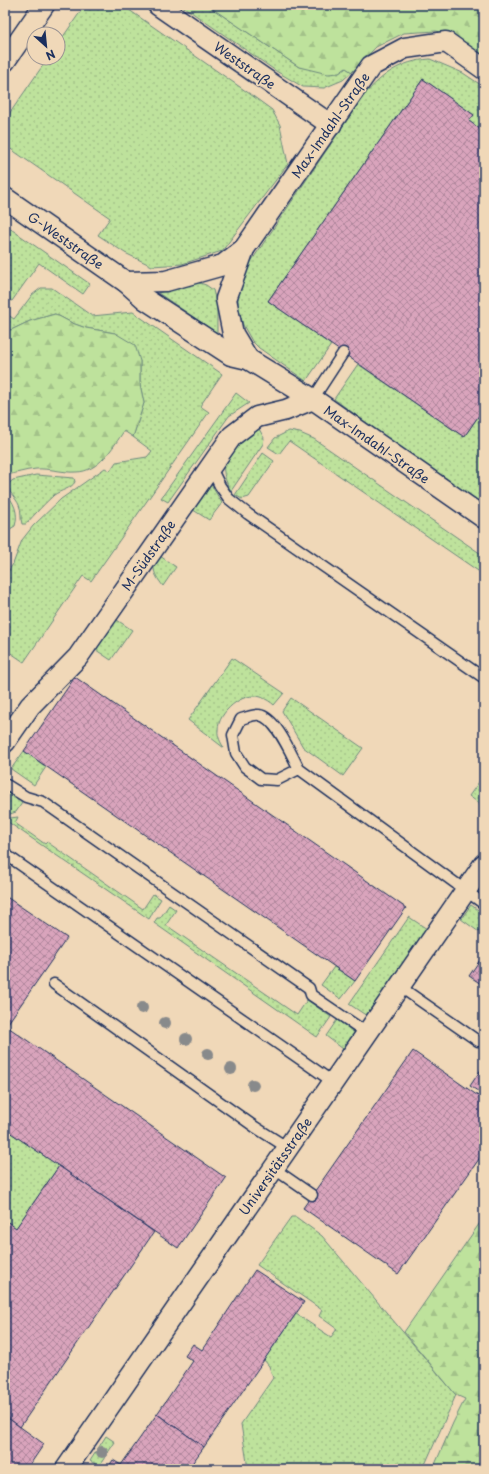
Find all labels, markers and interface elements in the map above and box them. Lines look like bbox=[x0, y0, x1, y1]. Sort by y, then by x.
north arrow bbox=[26, 26, 66, 66]
street label: Weststraße bbox=[210, 37, 280, 93]
text: N bbox=[43, 46, 59, 65]
street label: Max-Imdahl-Straße bbox=[286, 68, 374, 182]
street label: G-Weststraße bbox=[24, 207, 108, 273]
street label: Max-Imdahl-Straße bbox=[320, 400, 434, 488]
street label: M-Südstraße bbox=[116, 516, 180, 594]
street label: Universitätsstraße bbox=[234, 1113, 316, 1219]

